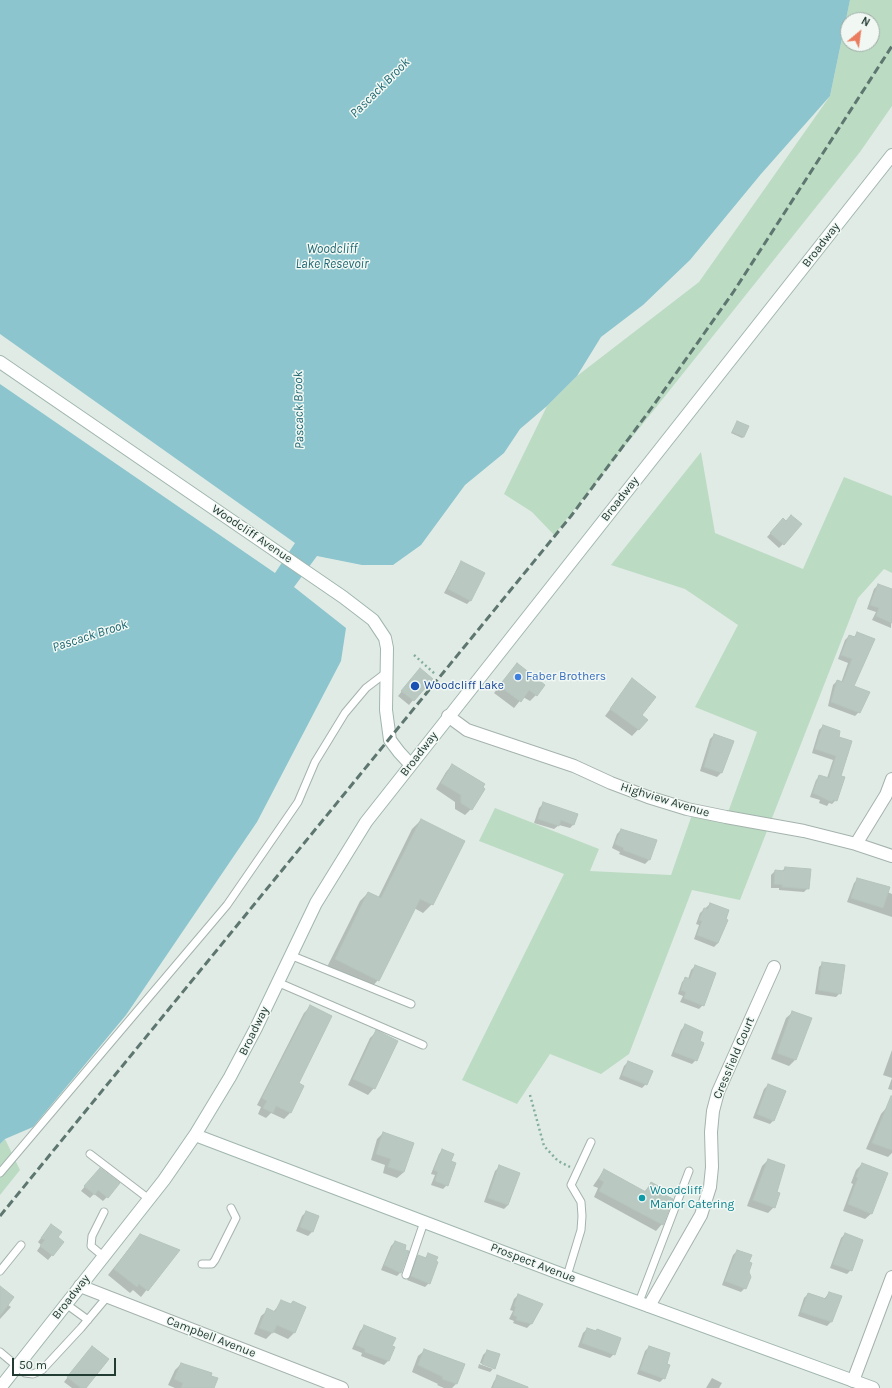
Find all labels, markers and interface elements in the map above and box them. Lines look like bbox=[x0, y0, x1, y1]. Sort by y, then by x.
north arrow bbox=[840, 12, 880, 52]
text: N bbox=[859, 14, 872, 30]
water label: Pascack Brook bbox=[347, 55, 413, 121]
street label: Broadway bbox=[799, 220, 843, 270]
water label: Woodcliff Lake Resevoir bbox=[295, 241, 369, 272]
water label: Pascack Brook bbox=[291, 371, 307, 449]
street label: Broadway bbox=[598, 474, 642, 524]
street label: Woodcliff Avenue bbox=[209, 502, 295, 566]
water label: Pascack Brook bbox=[50, 616, 130, 656]
place label: Faber Brothers bbox=[526, 670, 606, 684]
marker: Faber Brothers bbox=[513, 672, 523, 682]
place label: Woodcliff Lake bbox=[424, 679, 504, 693]
marker: Woodcliff Lake bbox=[409, 680, 421, 692]
street label: Broadway bbox=[397, 729, 441, 779]
street label: Highview Avenue bbox=[619, 780, 711, 820]
street label: Broadway bbox=[236, 1004, 272, 1058]
street label: Cressfield Court bbox=[710, 1015, 758, 1101]
place label: Woodcliff Manor Catering bbox=[650, 1184, 734, 1212]
marker: Woodcliff Manor Catering bbox=[637, 1193, 647, 1203]
street label: Prospect Avenue bbox=[488, 1240, 578, 1286]
street label: Broadway bbox=[49, 1272, 93, 1322]
street label: Campbell Avenue bbox=[164, 1313, 258, 1361]
scale bar bbox=[14, 1350, 118, 1376]
text: 50 m bbox=[19, 1358, 47, 1372]

